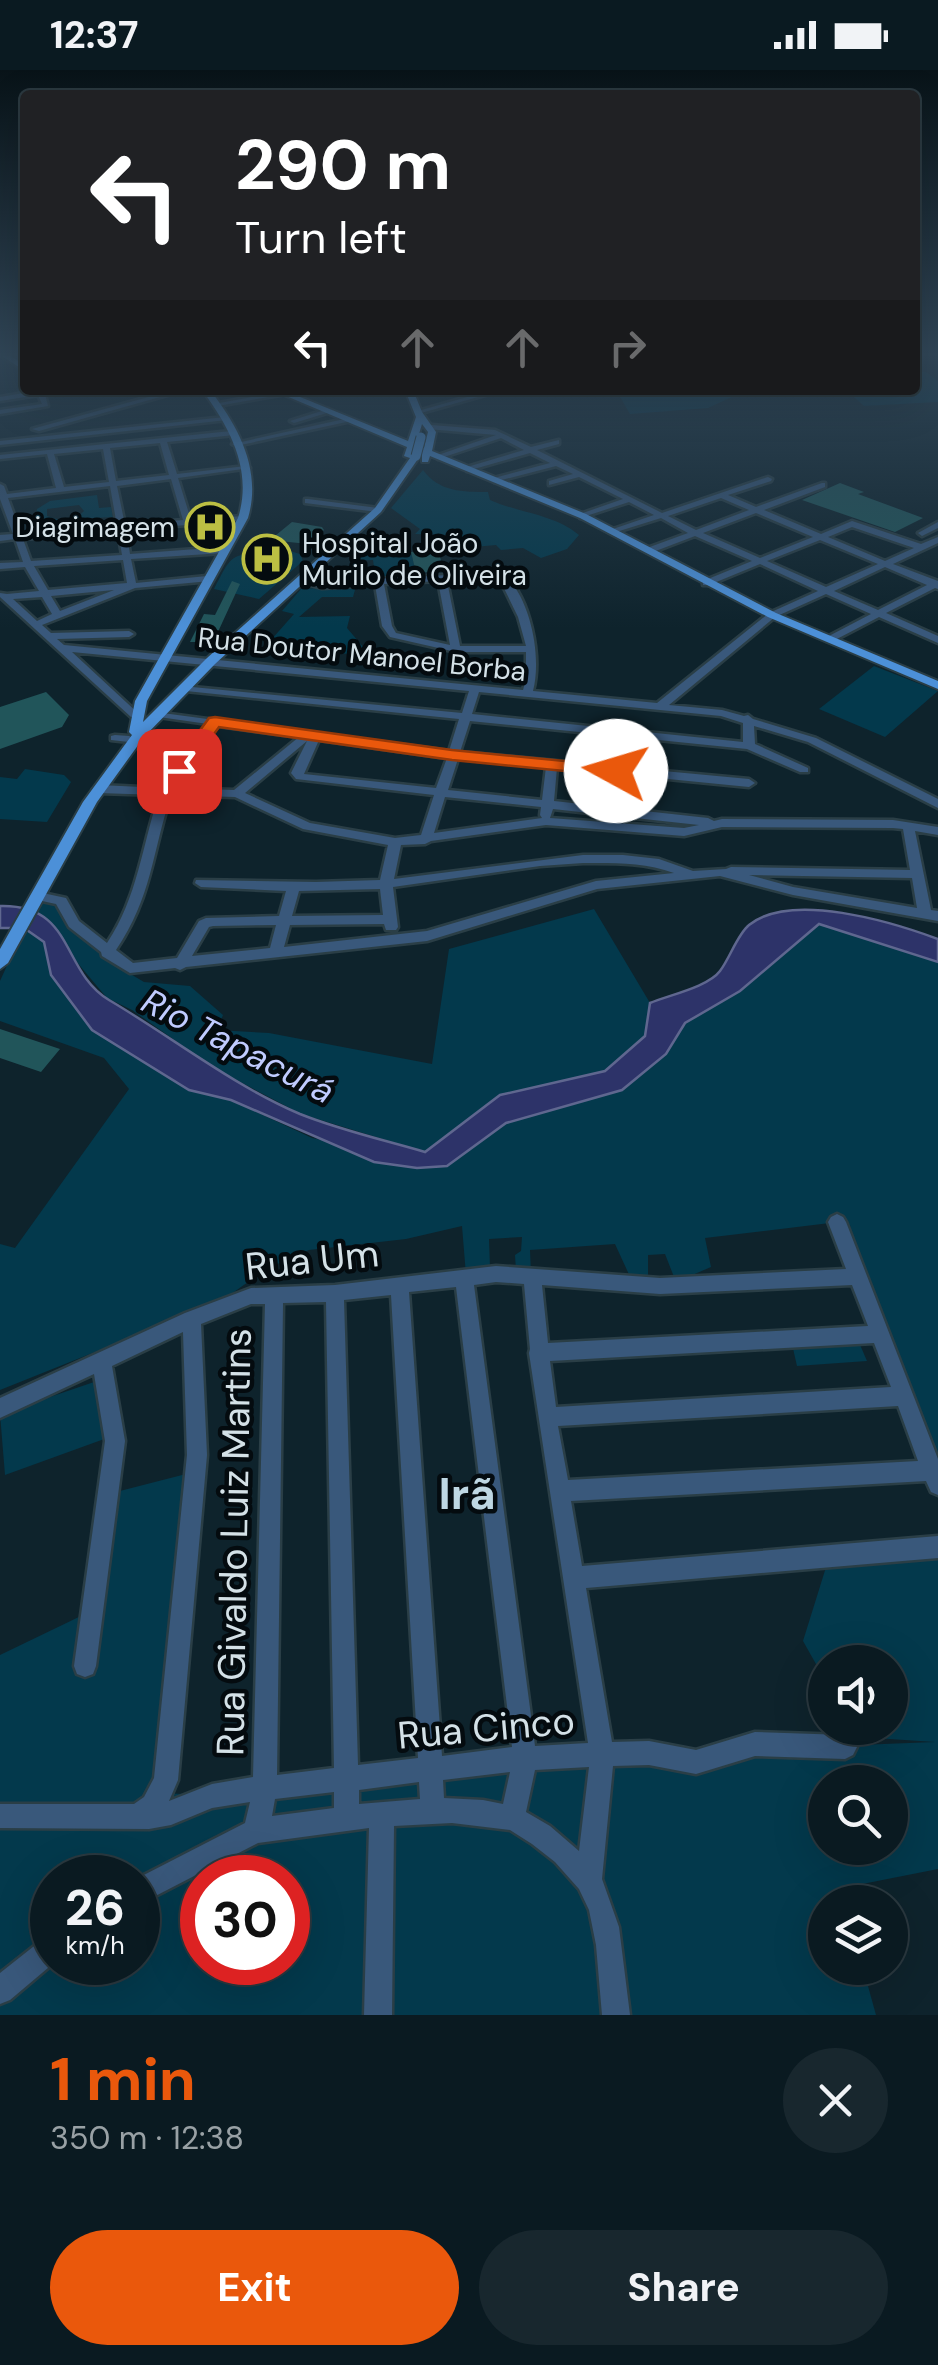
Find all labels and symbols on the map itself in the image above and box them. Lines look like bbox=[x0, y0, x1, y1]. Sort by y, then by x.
hospital icon: Diagimagem bbox=[184, 501, 236, 553]
place label: Diagimagem bbox=[15, 509, 175, 546]
place label: Hospital João Murilo de Oliveira bbox=[302, 525, 527, 594]
hospital icon: Hospital João Murilo de Oliveira bbox=[241, 533, 293, 585]
street label: Rua Doutor Manoel Borba bbox=[196, 619, 528, 690]
position arrow bbox=[564, 719, 668, 823]
pin bbox=[137, 729, 222, 814]
water label: Rio Tapacurá bbox=[134, 978, 342, 1114]
street label: Rua Um bbox=[243, 1228, 381, 1292]
street label: Rua Givaldo Luiz Martins bbox=[205, 1328, 263, 1756]
district label: Irã bbox=[438, 1464, 496, 1523]
street label: Rua Cinco bbox=[395, 1695, 577, 1761]
speed limit sign: 30 bbox=[180, 1855, 310, 1985]

